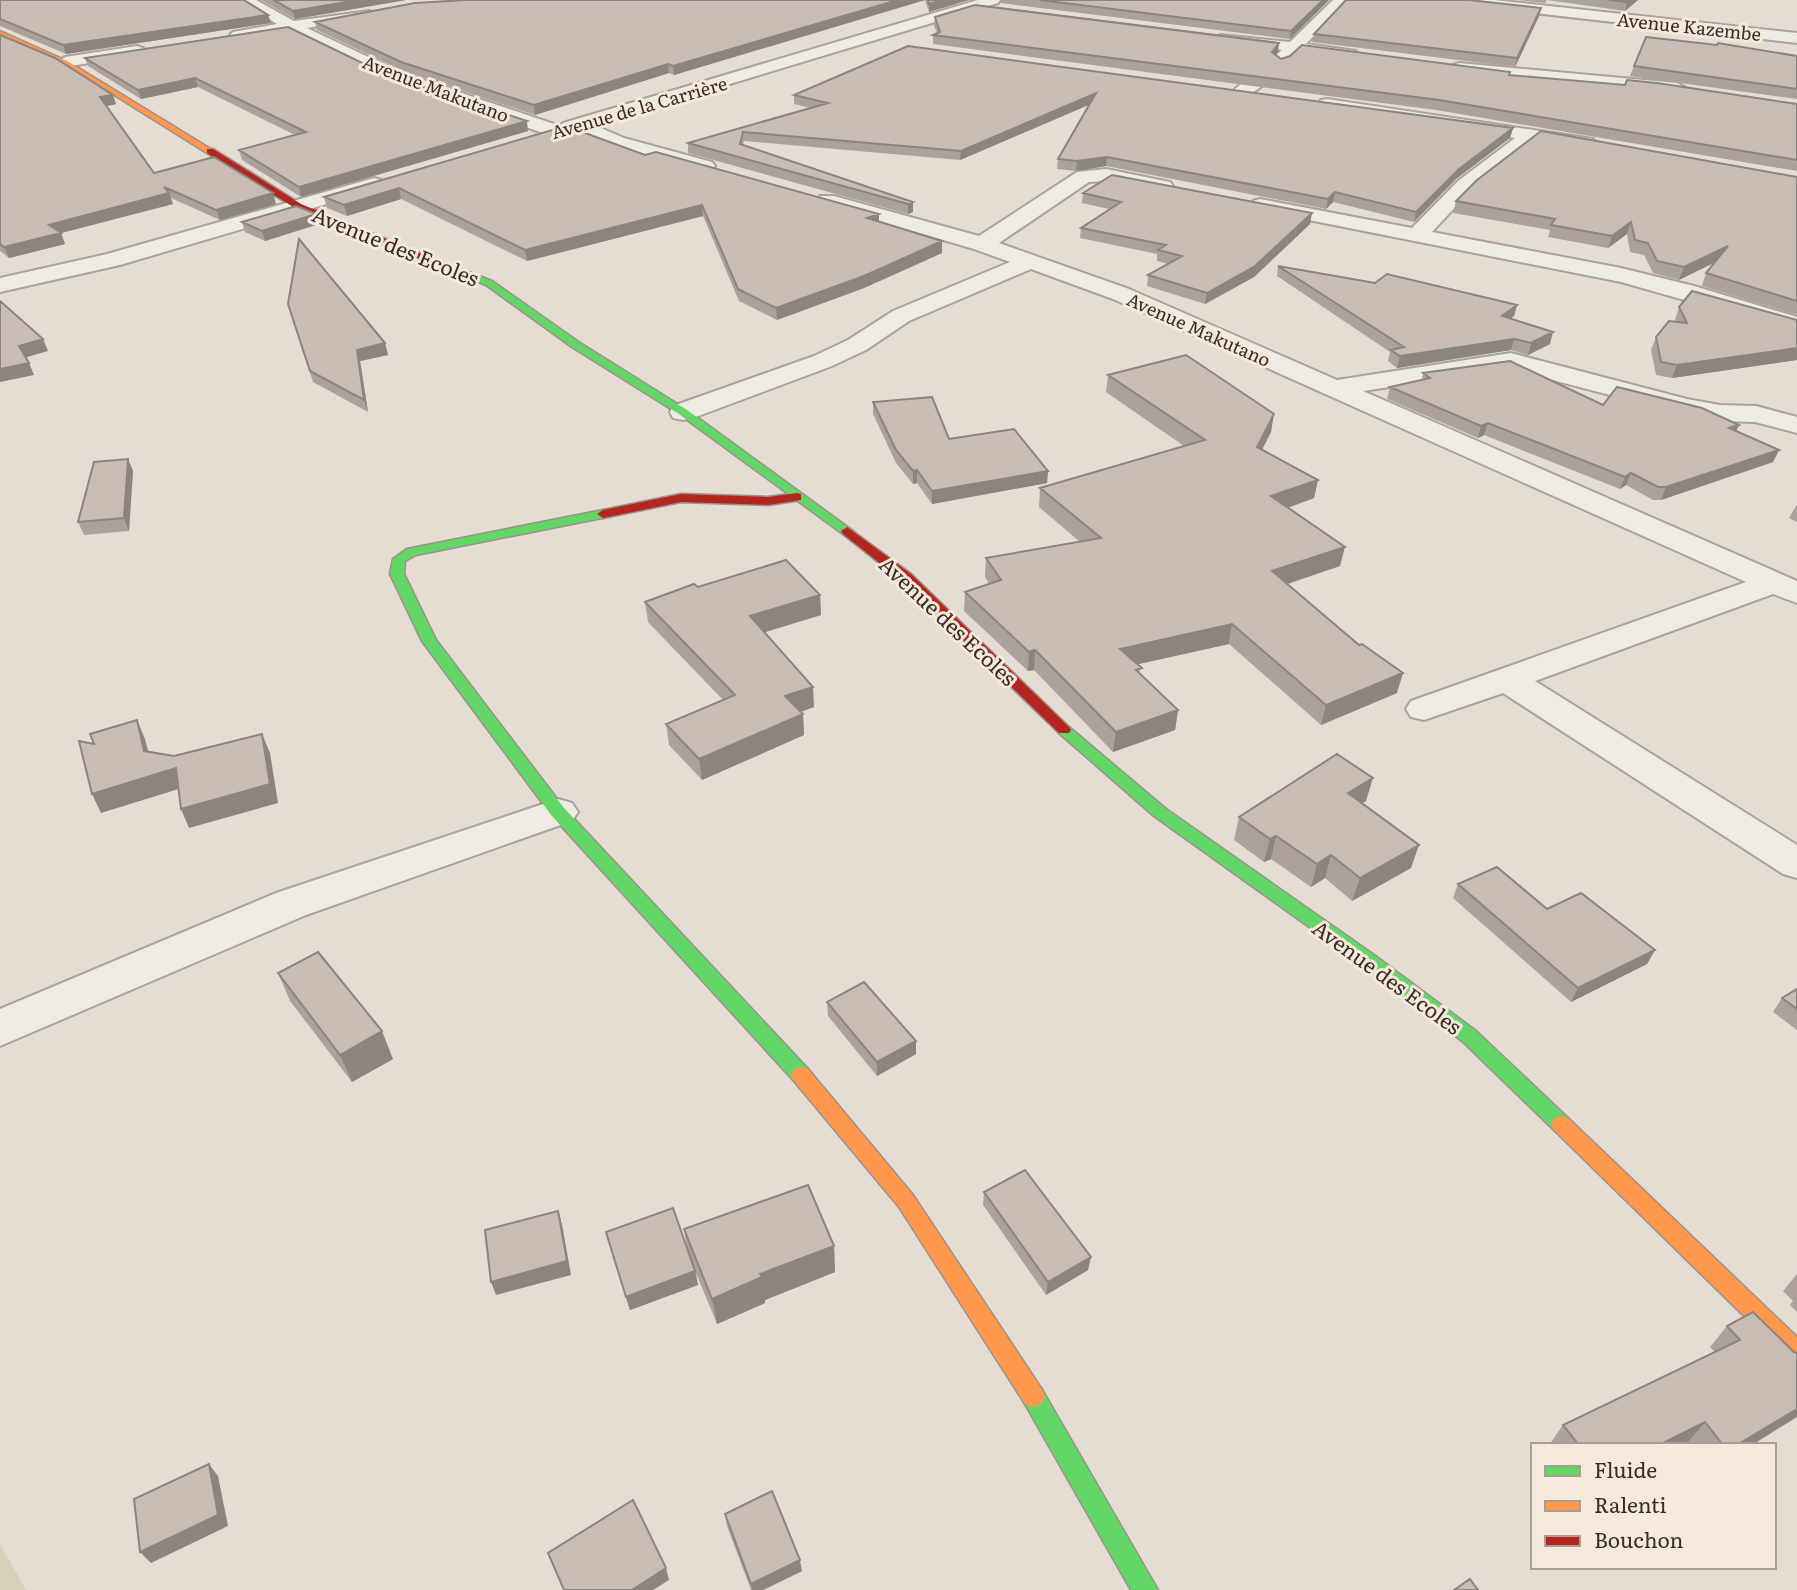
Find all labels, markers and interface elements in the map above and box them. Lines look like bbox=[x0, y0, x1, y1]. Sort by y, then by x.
street label: Avenue Kazembe bbox=[1616, 5, 1762, 47]
street label: Avenue Makutano bbox=[359, 48, 513, 128]
street label: Avenue de la Carrière bbox=[548, 69, 730, 145]
street label: Avenue des Ecoles bbox=[308, 197, 484, 293]
street label: Avenue Makutano bbox=[1123, 285, 1275, 373]
street label: Avenue des Ecoles bbox=[874, 548, 1024, 692]
street label: Avenue des Ecoles bbox=[1307, 911, 1469, 1041]
legend bbox=[1531, 1443, 1776, 1569]
text: Fluide bbox=[1594, 1453, 1657, 1484]
text: Ralenti bbox=[1594, 1488, 1667, 1519]
text: Bouchon bbox=[1594, 1523, 1684, 1554]

